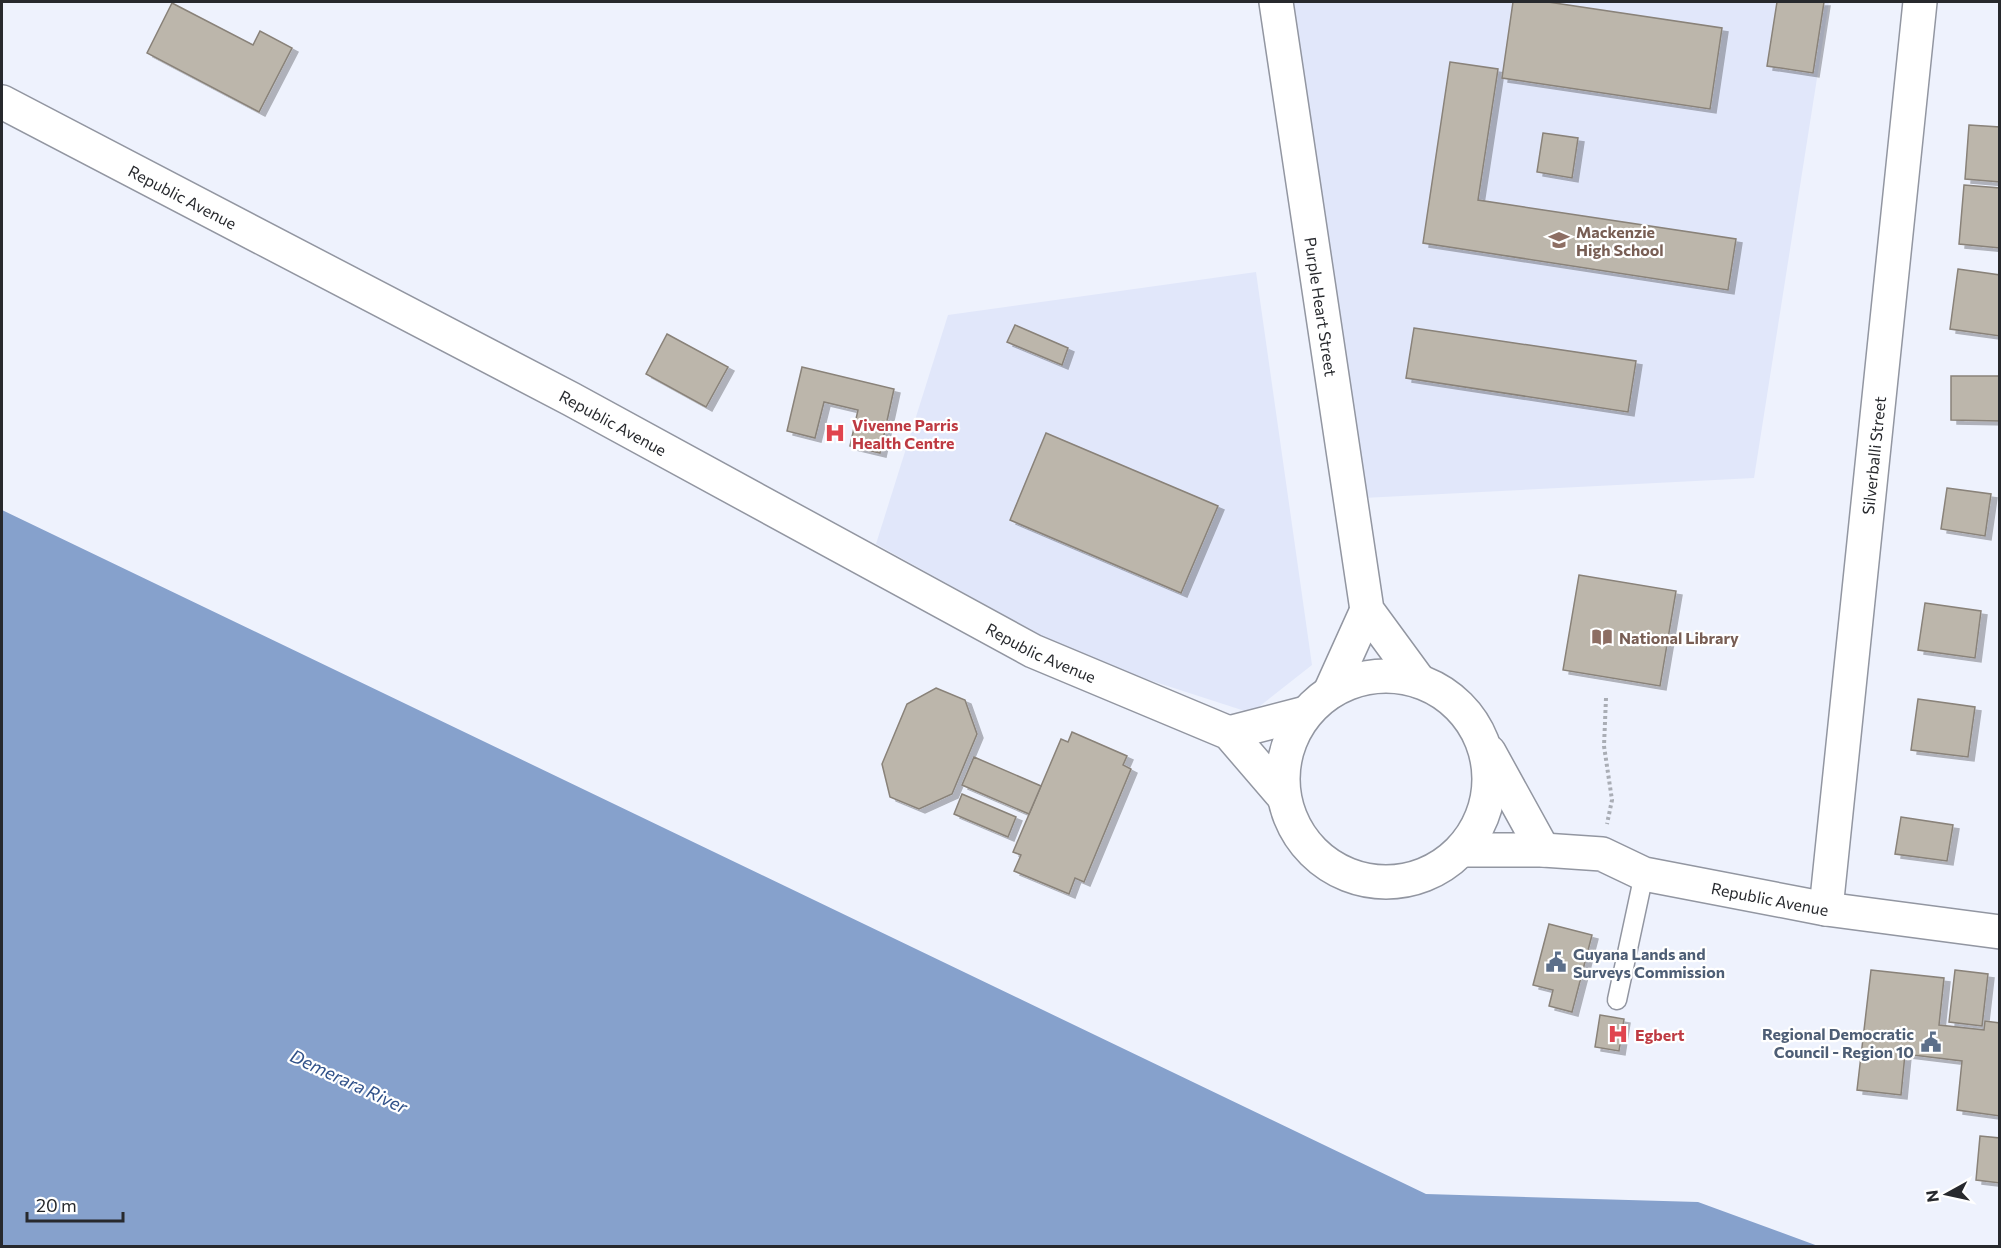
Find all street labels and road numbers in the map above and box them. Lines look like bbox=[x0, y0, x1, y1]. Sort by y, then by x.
street label: Republic Avenue bbox=[126, 160, 240, 232]
street label: Purple Heart Street bbox=[1302, 236, 1341, 378]
street label: Republic Avenue bbox=[556, 385, 670, 459]
street label: Silverballi Street bbox=[1857, 395, 1889, 516]
street label: Republic Avenue bbox=[983, 618, 1099, 686]
street label: Republic Avenue bbox=[1710, 878, 1830, 919]

